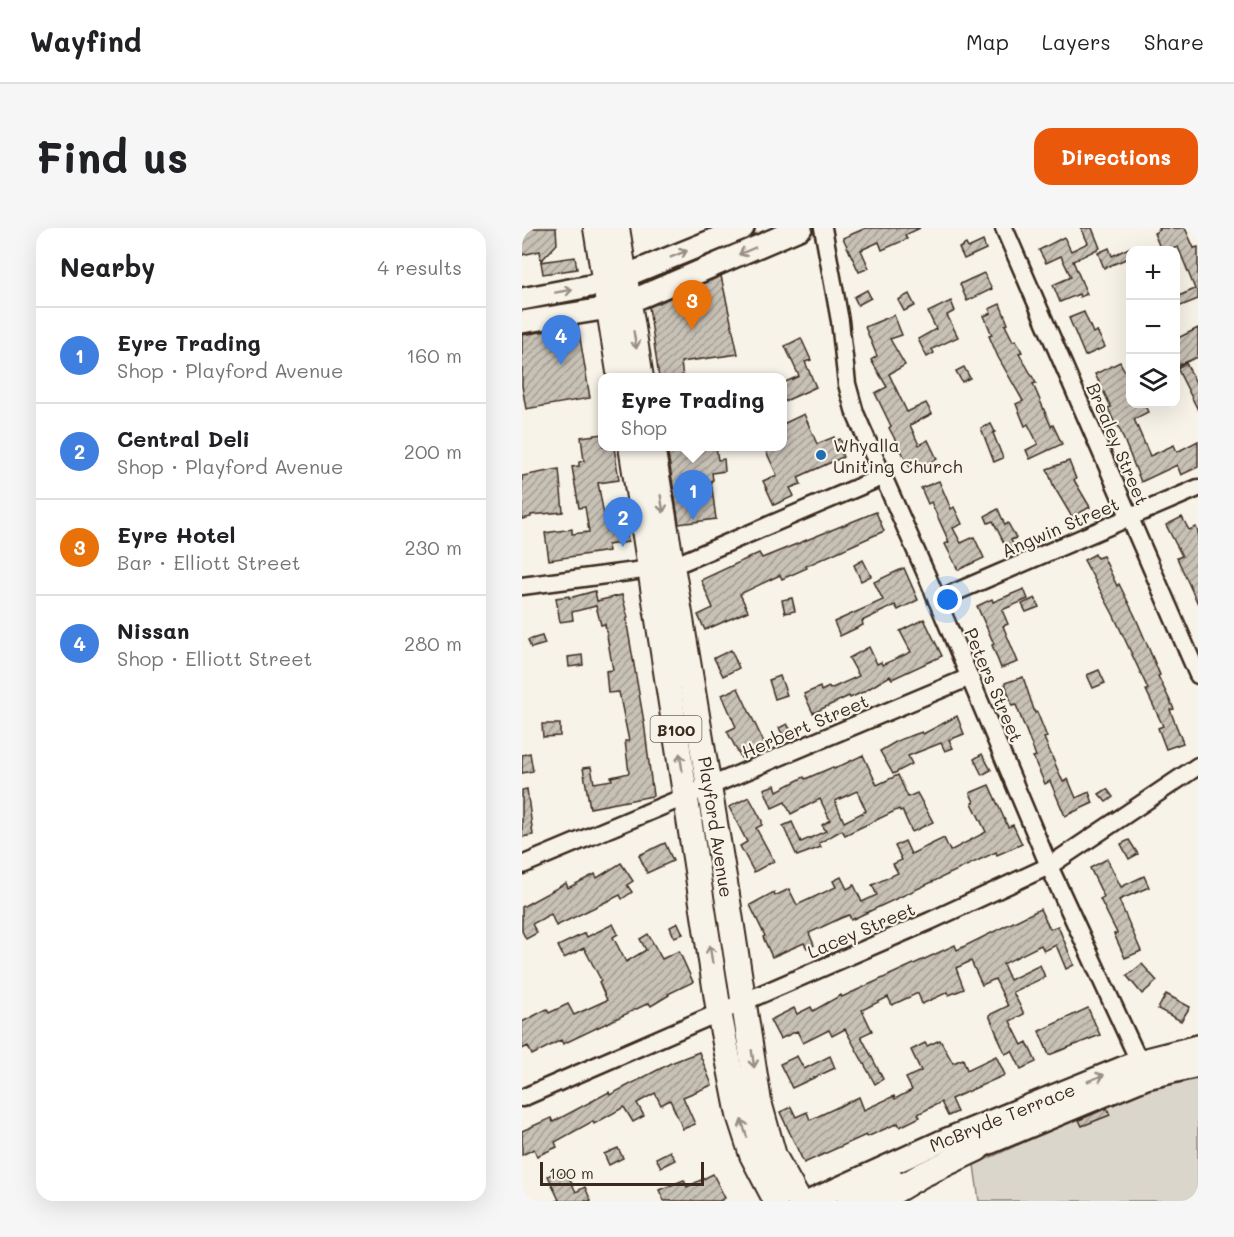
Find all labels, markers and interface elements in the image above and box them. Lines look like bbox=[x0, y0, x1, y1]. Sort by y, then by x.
text: Wayfind bbox=[30, 23, 141, 59]
text: Map bbox=[966, 28, 1009, 55]
text: Layers bbox=[1042, 28, 1111, 55]
text: Share bbox=[1144, 28, 1204, 55]
button: Directions bbox=[1034, 128, 1198, 185]
text: Find us bbox=[36, 129, 188, 184]
one-way arrow bbox=[739, 246, 757, 257]
map controls bbox=[1126, 246, 1180, 408]
button: + bbox=[1126, 246, 1180, 300]
one-way arrow bbox=[669, 248, 688, 259]
text: Nearby bbox=[60, 250, 155, 284]
text: 4 results bbox=[377, 254, 462, 280]
pin: 3 bbox=[672, 280, 712, 330]
one-way arrow bbox=[553, 285, 573, 296]
button: − bbox=[1126, 300, 1180, 354]
pin: 4 bbox=[542, 316, 580, 365]
text: Eyre Trading bbox=[117, 328, 261, 357]
one-way arrow bbox=[630, 329, 641, 349]
text: 1 bbox=[75, 342, 84, 368]
text: 160 m bbox=[406, 342, 462, 368]
button: layers bbox=[1126, 354, 1180, 408]
text: Shop · Playford Avenue bbox=[117, 357, 343, 383]
popup bbox=[598, 373, 787, 451]
street label: Brealey Street bbox=[1081, 379, 1155, 509]
text: Eyre Trading bbox=[621, 385, 764, 414]
text: Shop bbox=[621, 414, 667, 440]
text: Central Deli bbox=[117, 424, 250, 453]
place label: Whyalla Uniting Church bbox=[833, 433, 963, 478]
text: 2 bbox=[74, 438, 85, 464]
text: 200 m bbox=[404, 438, 462, 464]
marker: Whyalla Uniting Church bbox=[814, 448, 828, 462]
text: Shop · Playford Avenue bbox=[117, 453, 343, 479]
pin: 1 bbox=[674, 470, 712, 520]
street label: Angwin Street bbox=[998, 491, 1122, 563]
one-way arrow bbox=[657, 494, 668, 514]
pin: 2 bbox=[604, 498, 642, 547]
text: Eyre Hotel bbox=[117, 520, 235, 549]
text: 3 bbox=[74, 534, 86, 560]
text: 230 m bbox=[404, 534, 462, 560]
text: Bar · Elliott Street bbox=[117, 549, 301, 575]
your location bbox=[933, 585, 962, 614]
text: Nissan bbox=[117, 616, 189, 645]
street label: Peters Street bbox=[959, 624, 1029, 746]
text: 4 bbox=[73, 630, 86, 656]
text: 280 m bbox=[404, 630, 462, 656]
text: Shop · Elliott Street bbox=[117, 645, 312, 671]
street label: Herbert Street bbox=[738, 688, 872, 764]
road number: B100 bbox=[650, 716, 702, 742]
one-way arrow bbox=[676, 752, 687, 772]
street label: Playford Avenue bbox=[693, 755, 739, 899]
street label: Lacey Street bbox=[803, 897, 919, 963]
one-way arrow bbox=[705, 945, 716, 965]
one-way arrow bbox=[747, 1048, 758, 1068]
one-way arrow bbox=[1086, 1072, 1104, 1083]
street label: McBryde Terrace bbox=[926, 1077, 1078, 1157]
one-way arrow bbox=[737, 1120, 748, 1138]
scale bar bbox=[540, 1159, 704, 1186]
text: 100 m bbox=[549, 1162, 594, 1183]

